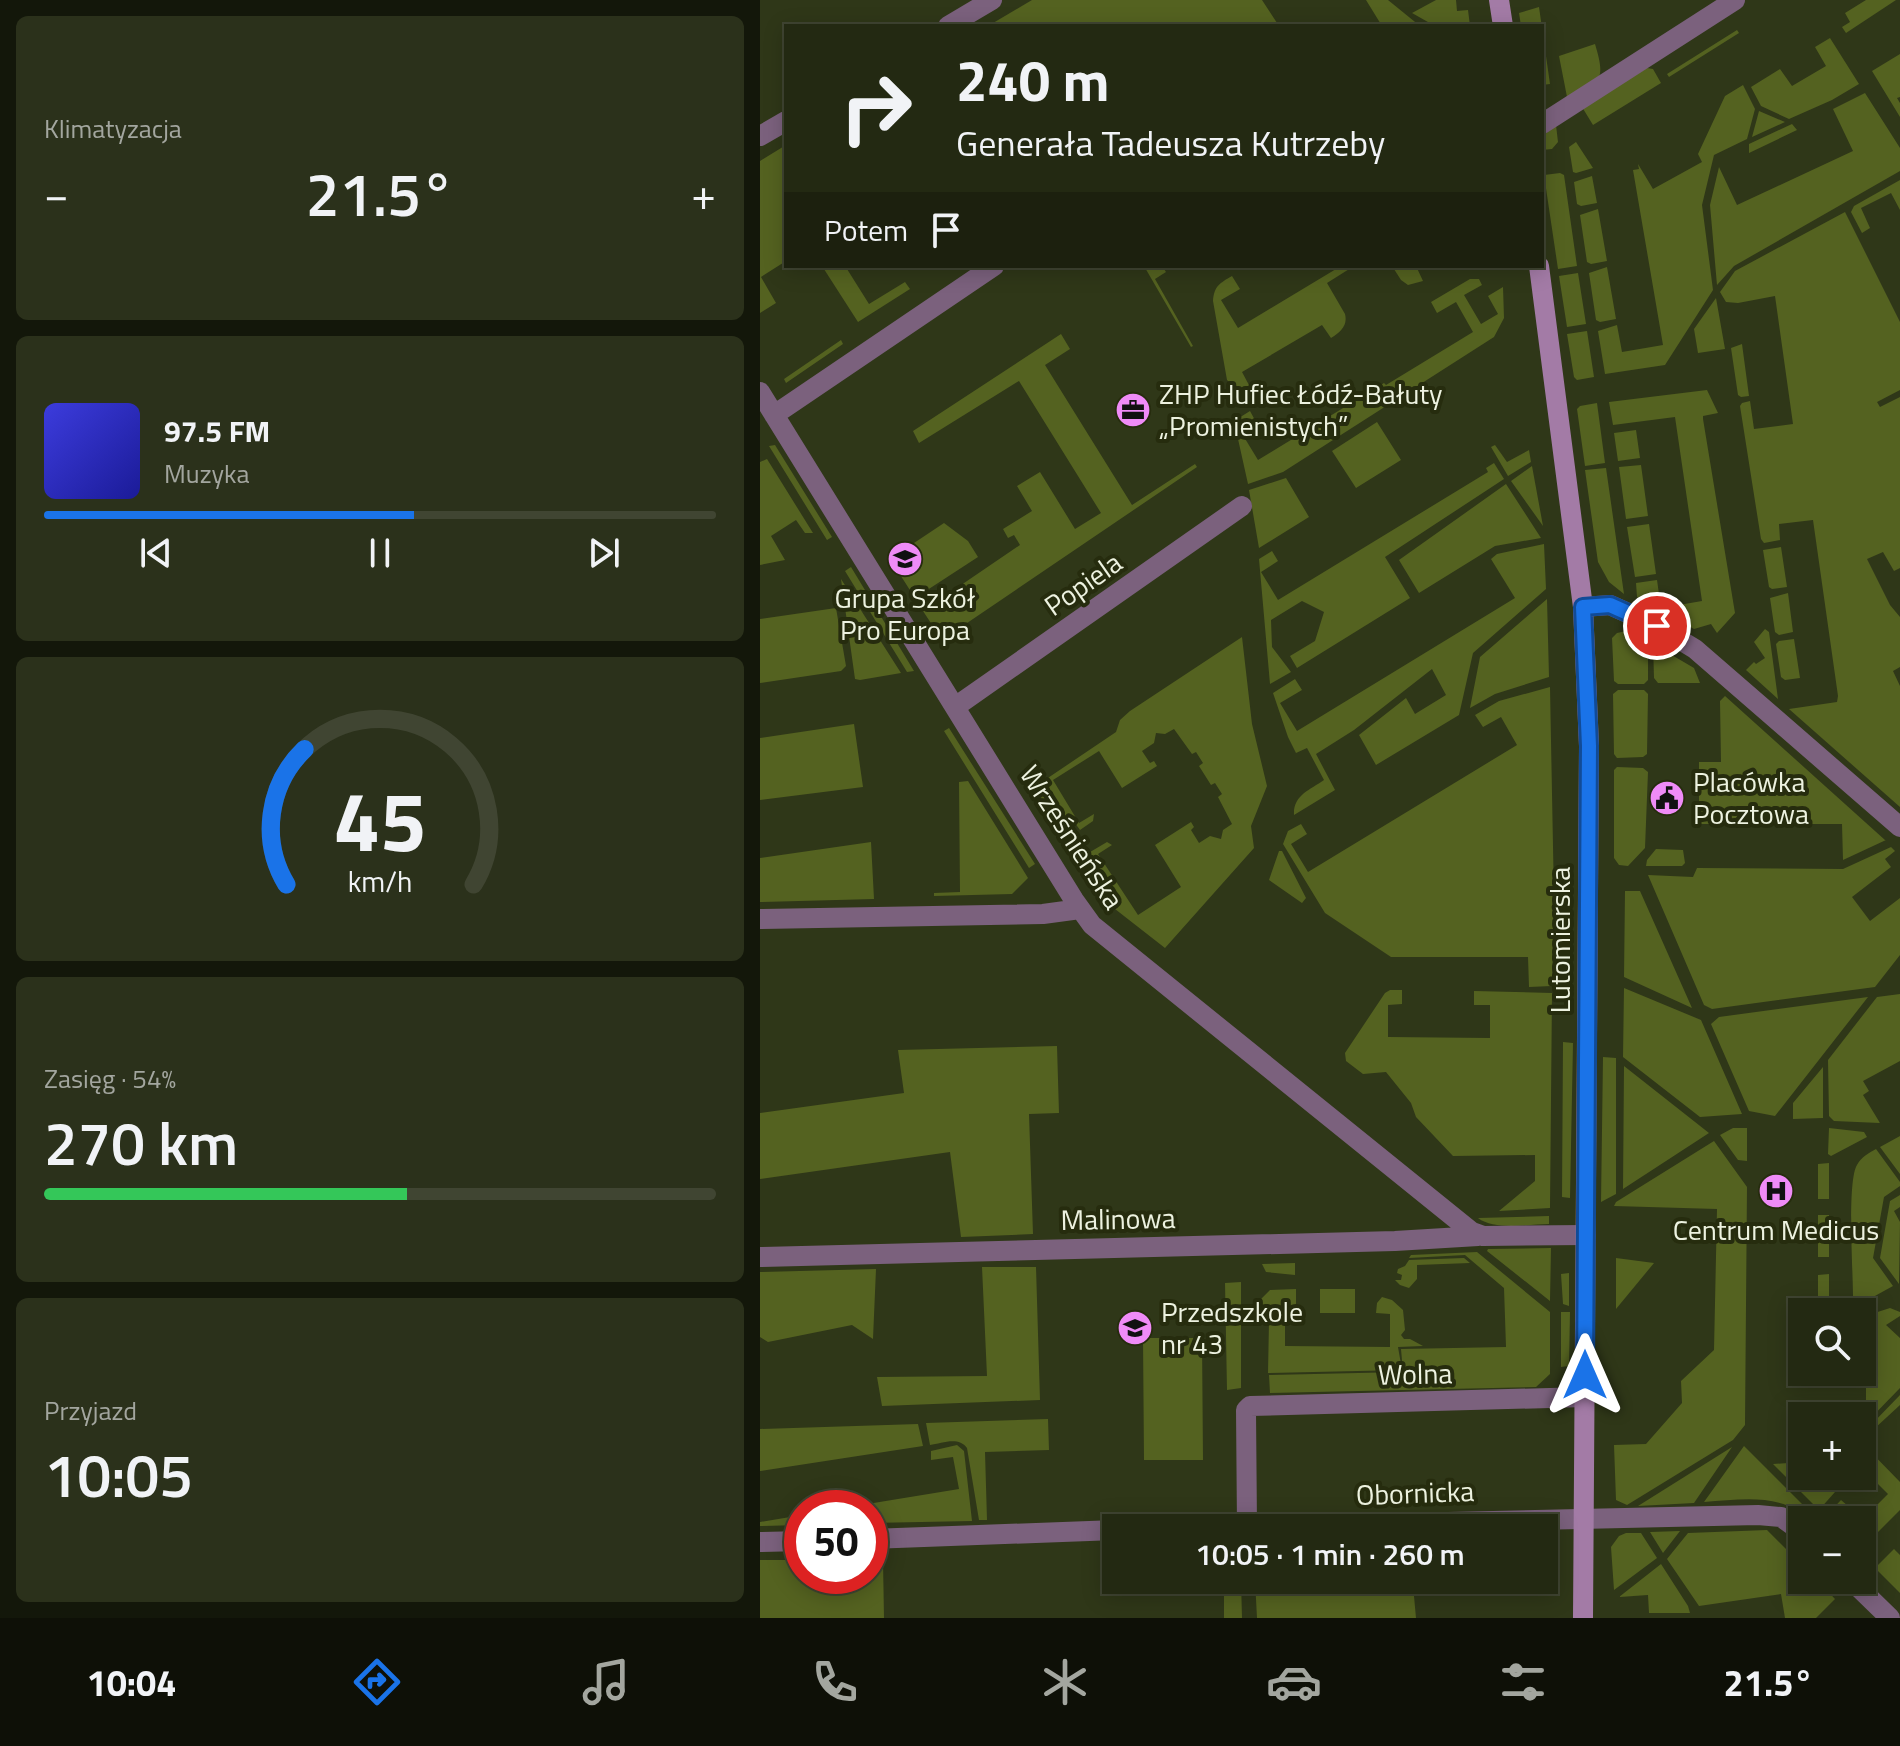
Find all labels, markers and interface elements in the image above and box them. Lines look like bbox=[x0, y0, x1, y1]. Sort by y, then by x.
text: 240 m bbox=[956, 38, 1109, 123]
icon: right bbox=[824, 56, 928, 160]
text: Klimatyzacja bbox=[44, 109, 182, 148]
text: Generała Tadeusza Kutrzeby bbox=[956, 115, 1385, 170]
text: 21.5° bbox=[306, 148, 454, 239]
text: − bbox=[44, 160, 69, 227]
text: + bbox=[691, 160, 716, 227]
text: Potem bbox=[824, 207, 908, 253]
icon: arrive bbox=[924, 208, 968, 252]
place label: ZHP Hufiec Łódź-Bałuty „Promienistych” bbox=[1159, 372, 1443, 447]
office icon: ZHP Hufiec Łódź-Bałuty „Promienistych” bbox=[1114, 391, 1152, 429]
text: 97.5 FM bbox=[164, 408, 270, 454]
text: Muzyka bbox=[164, 454, 249, 493]
icon: previous bbox=[134, 531, 178, 575]
icon: pause bbox=[358, 531, 402, 575]
icon: next bbox=[582, 531, 626, 575]
school or university icon: Grupa Szkół Pro Europa bbox=[886, 540, 924, 578]
street label: Popiela bbox=[1035, 541, 1131, 626]
place label: Grupa Szkół Pro Europa bbox=[834, 576, 976, 651]
pin bbox=[1623, 592, 1691, 660]
icon: arrive bbox=[1635, 604, 1679, 648]
street label: Wrześnieńska bbox=[1010, 756, 1135, 917]
text: 45 bbox=[333, 757, 427, 883]
place label: Placówka Pocztowa bbox=[1693, 760, 1809, 835]
public building icon: Placówka Pocztowa bbox=[1648, 779, 1686, 817]
text: km/h bbox=[348, 860, 412, 903]
street label: Lutomierska bbox=[1538, 867, 1581, 1013]
text: Zasięg · 54% bbox=[44, 1059, 176, 1098]
text: 270 km bbox=[44, 1097, 238, 1188]
hospital icon: Centrum Medicus bbox=[1757, 1172, 1795, 1210]
street label: Malinowa bbox=[1060, 1196, 1176, 1241]
place label: Centrum Medicus bbox=[1673, 1208, 1879, 1251]
place label: Przedszkole nr 43 bbox=[1161, 1290, 1303, 1365]
map controls bbox=[1788, 1298, 1876, 1594]
button: search bbox=[1788, 1298, 1876, 1386]
school or university icon: Przedszkole nr 43 bbox=[1116, 1309, 1154, 1347]
position arrow bbox=[1543, 1333, 1627, 1417]
street label: Wolna bbox=[1377, 1351, 1453, 1396]
text: Przyjazd bbox=[44, 1391, 137, 1430]
button: + bbox=[1788, 1402, 1876, 1490]
text: 10:05 bbox=[44, 1429, 193, 1520]
street label: Obornicka bbox=[1355, 1469, 1475, 1516]
speed limit sign: 50 bbox=[784, 1490, 888, 1594]
button: − bbox=[1788, 1506, 1876, 1594]
text: 10:05 · 1 min · 260 m bbox=[1195, 1531, 1465, 1577]
icon: directions bbox=[349, 1654, 405, 1710]
icon: music bbox=[578, 1654, 634, 1710]
icon: phone bbox=[807, 1654, 863, 1710]
icon: climate bbox=[1037, 1654, 1093, 1710]
icon: car bbox=[1266, 1654, 1322, 1710]
icon: filters bbox=[1495, 1654, 1551, 1710]
text: 10:04 bbox=[87, 1655, 176, 1710]
text: 21.5° bbox=[1724, 1655, 1813, 1710]

